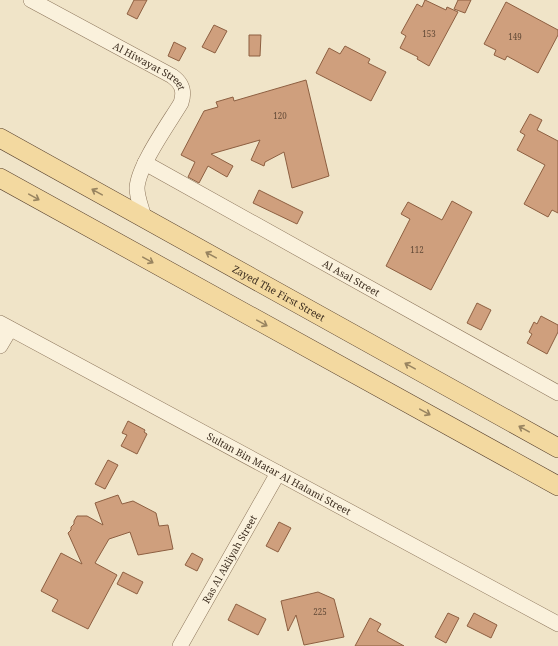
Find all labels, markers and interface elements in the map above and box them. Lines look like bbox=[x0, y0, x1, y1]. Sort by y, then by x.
house number: 153 bbox=[422, 28, 436, 39]
house number: 149 bbox=[508, 31, 522, 42]
street label: Al Hiwayat Street bbox=[111, 39, 189, 92]
house number: 120 bbox=[273, 110, 287, 121]
one-way arrow bbox=[92, 188, 104, 195]
one-way arrow bbox=[28, 194, 40, 201]
house number: 112 bbox=[410, 244, 424, 255]
one-way arrow bbox=[205, 251, 217, 259]
one-way arrow bbox=[142, 256, 154, 264]
street label: Al Asal Street bbox=[320, 256, 383, 300]
street label: Zayed The First Street bbox=[230, 262, 328, 325]
one-way arrow bbox=[256, 319, 268, 327]
one-way arrow bbox=[404, 362, 416, 369]
one-way arrow bbox=[419, 409, 431, 417]
one-way arrow bbox=[518, 425, 530, 433]
street label: Sultan Bin Matar Al Halami Street bbox=[204, 429, 354, 518]
street label: Ras Al Akliyah Street bbox=[199, 512, 260, 606]
house number: 225 bbox=[313, 606, 327, 617]

